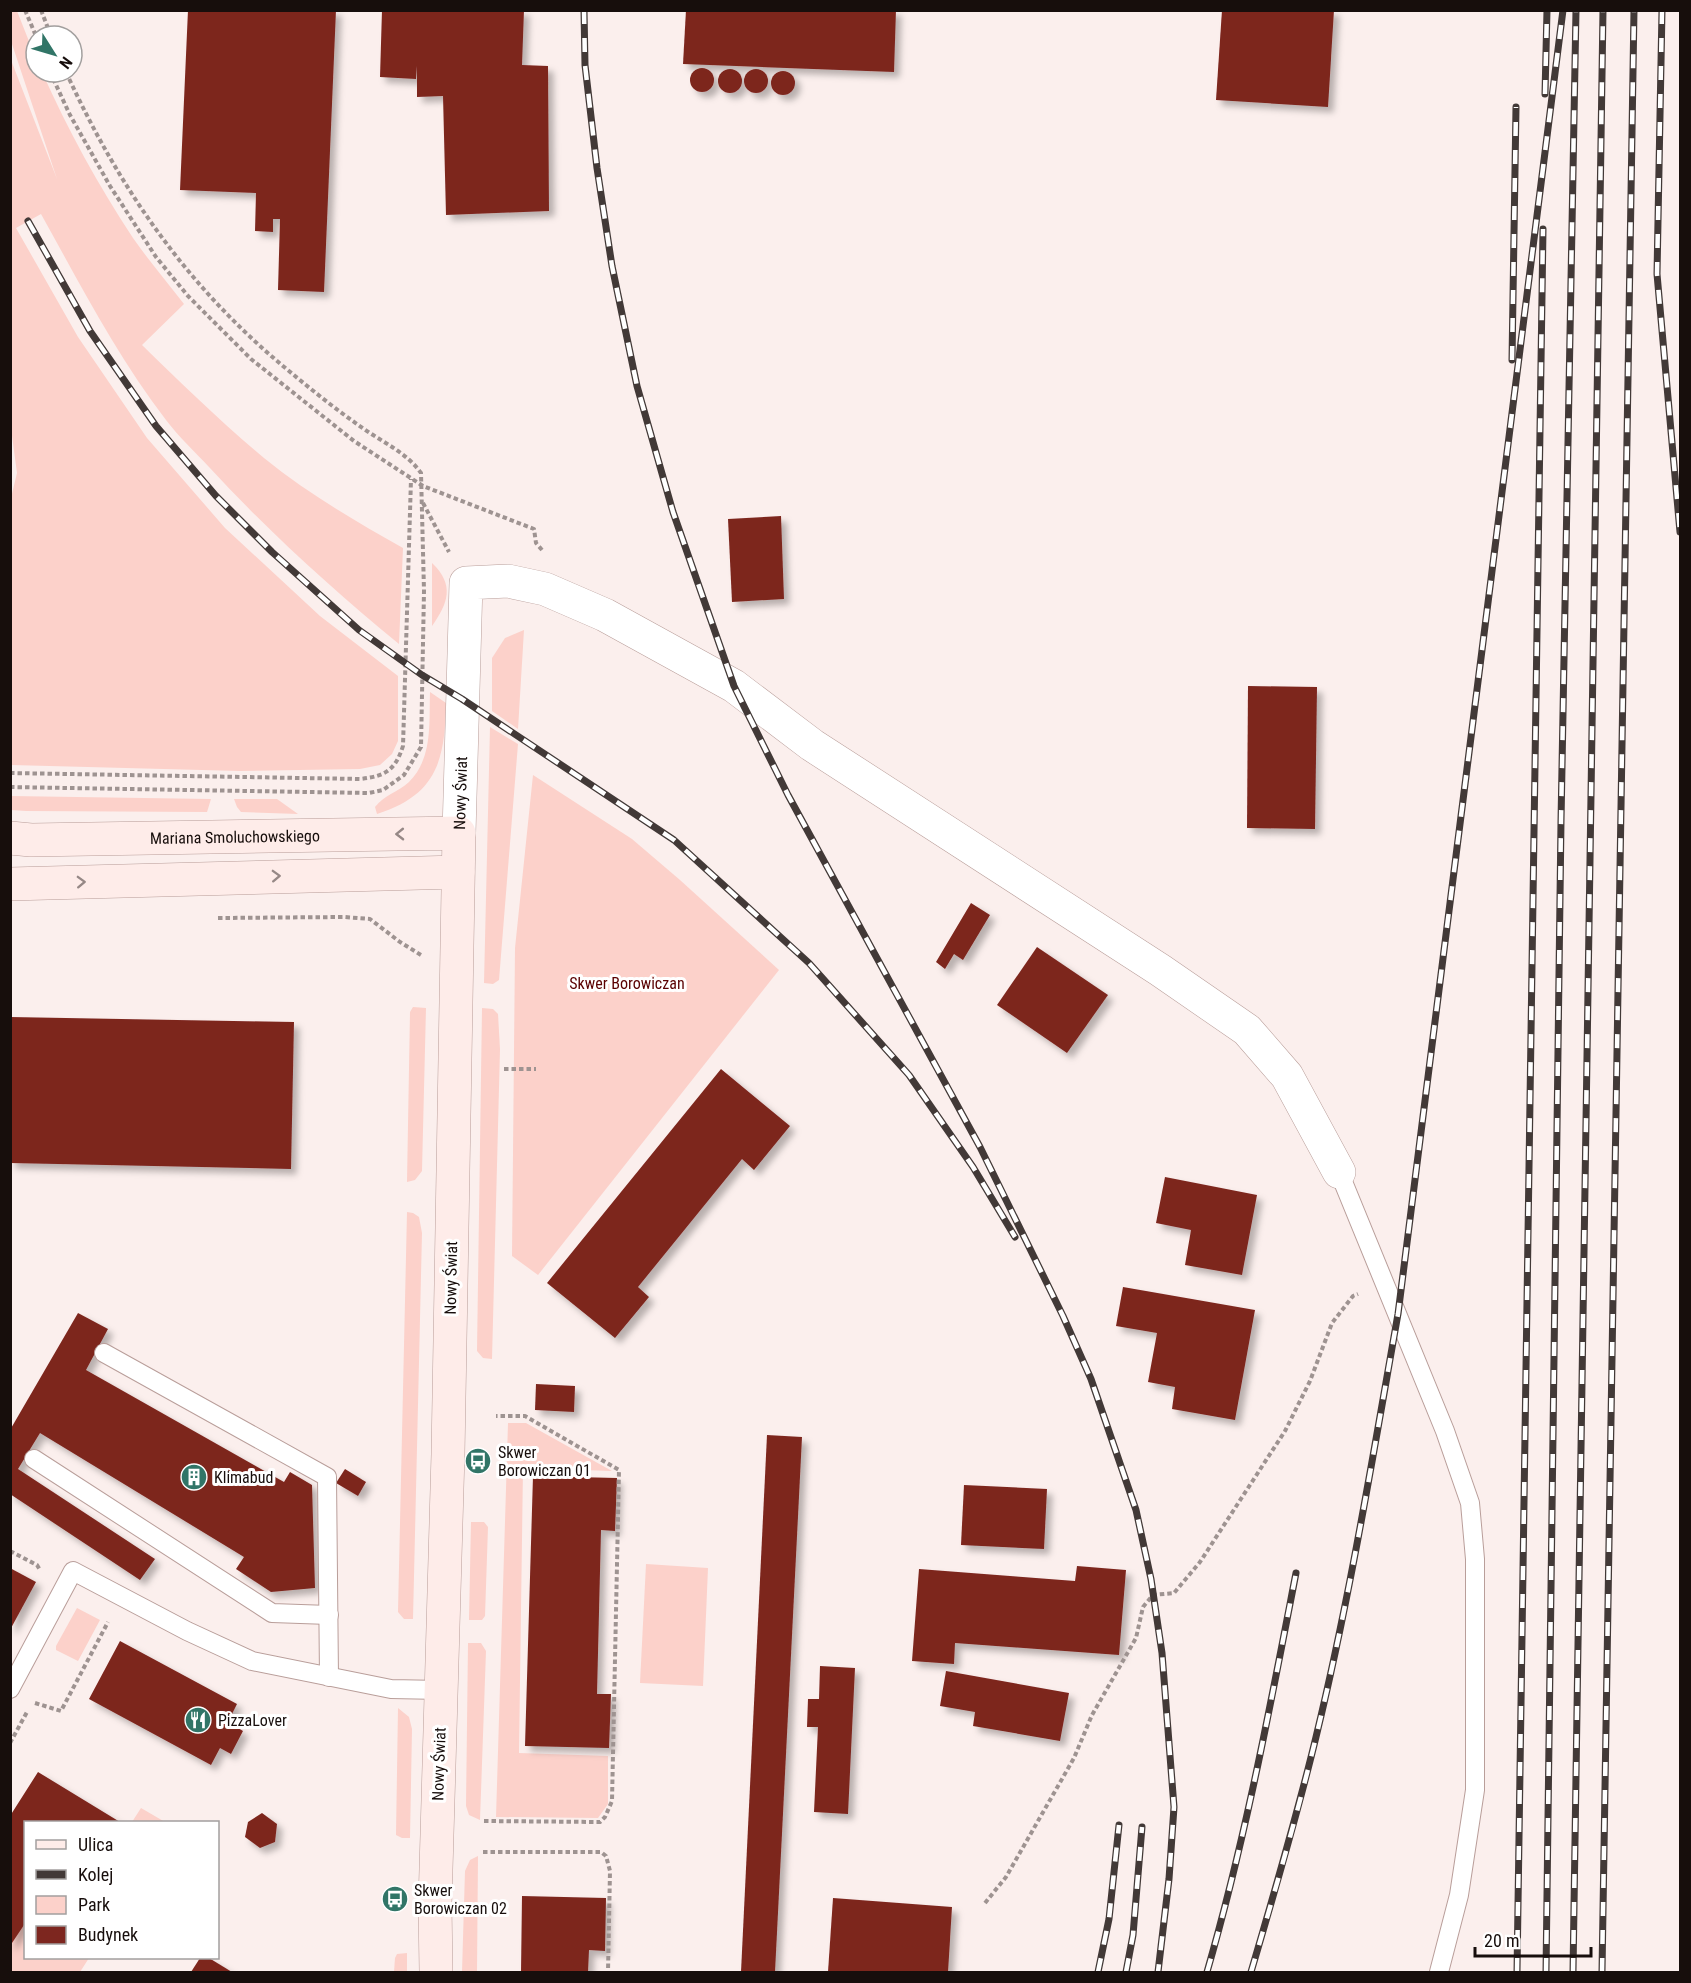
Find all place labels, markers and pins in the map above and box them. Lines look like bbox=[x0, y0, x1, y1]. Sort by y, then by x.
place label: Skwer Borowiczan 01 bbox=[498, 1443, 591, 1480]
bus stop icon: Skwer Borowiczan 01 bbox=[463, 1446, 493, 1476]
building icon: Klimabud bbox=[179, 1462, 209, 1492]
place label: Klimabud bbox=[214, 1468, 273, 1487]
restaurant icon: PizzaLover bbox=[183, 1705, 213, 1735]
place label: PizzaLover bbox=[218, 1711, 287, 1730]
place label: Skwer Borowiczan 02 bbox=[414, 1881, 507, 1918]
bus stop icon: Skwer Borowiczan 02 bbox=[380, 1884, 410, 1914]

